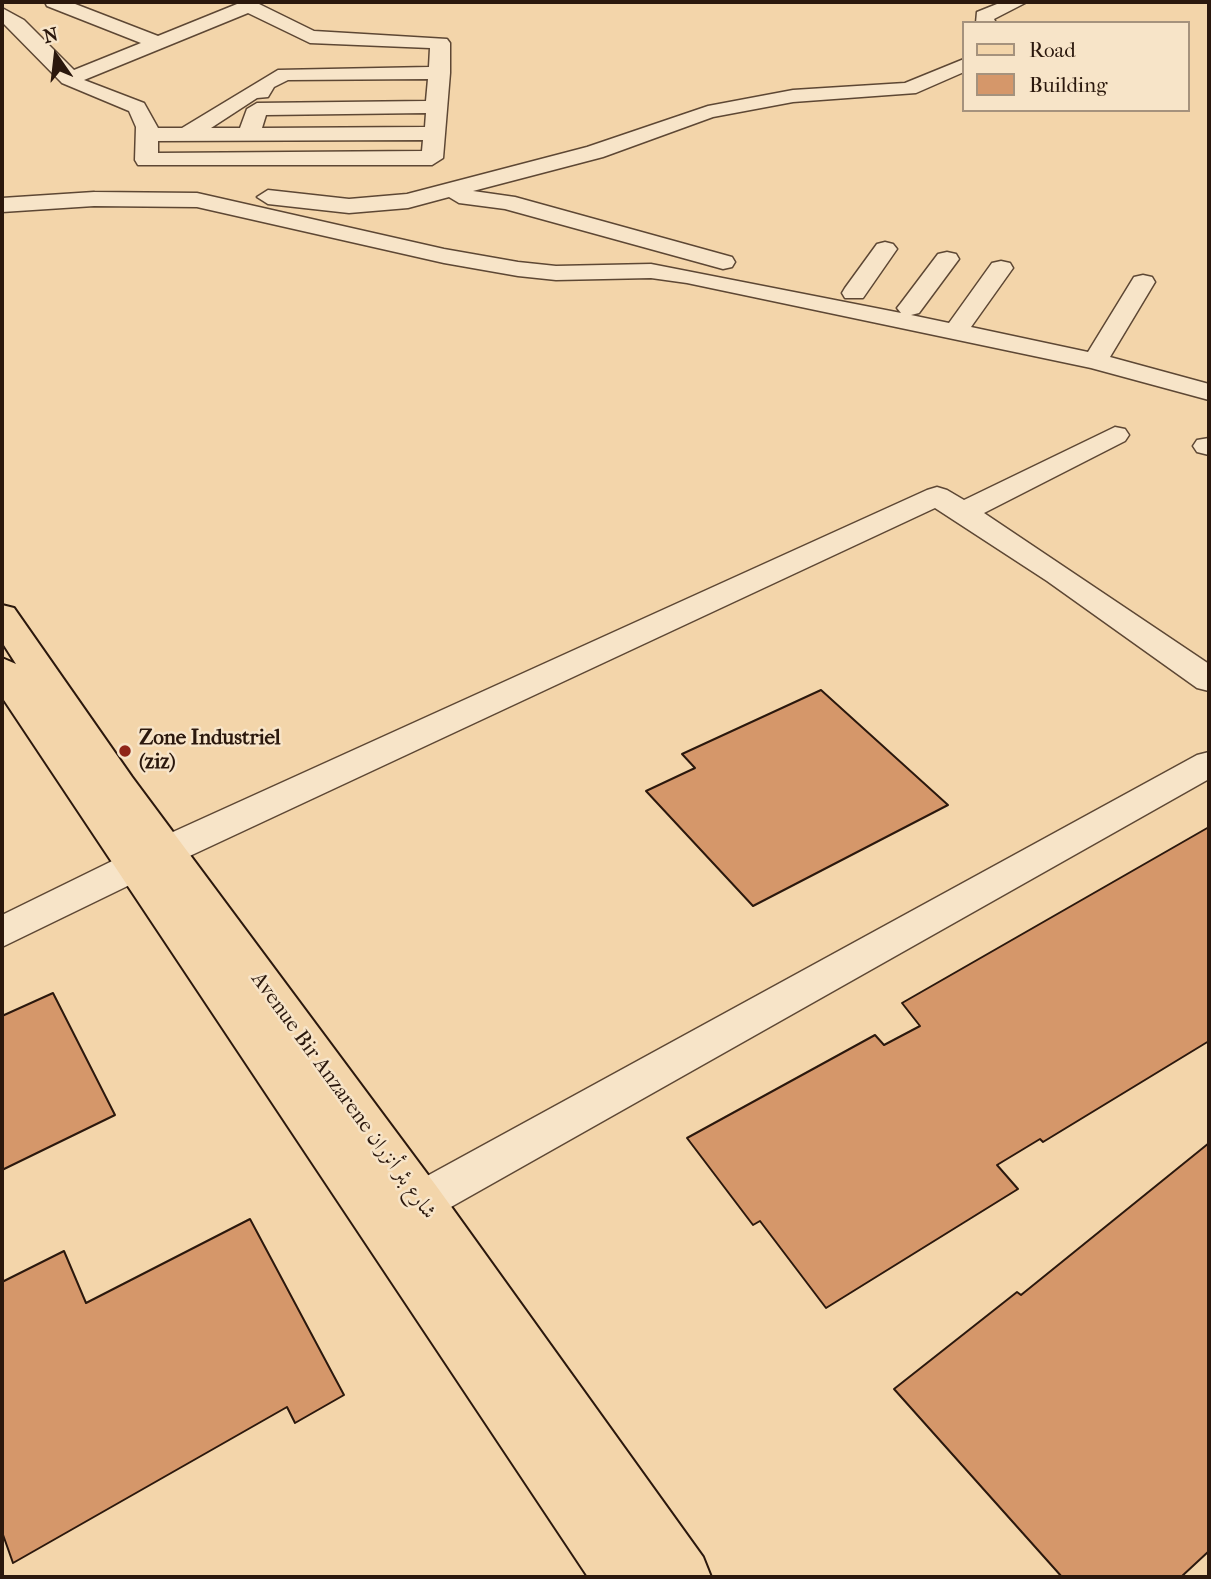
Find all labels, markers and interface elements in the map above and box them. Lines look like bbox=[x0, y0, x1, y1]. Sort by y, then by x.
north arrow bbox=[21, 21, 91, 91]
legend bbox=[962, 21, 1190, 112]
text: N bbox=[41, 23, 61, 48]
text: Road bbox=[1029, 38, 1076, 62]
text: Building bbox=[1029, 73, 1107, 97]
place label: Zone Industriel (ziz) bbox=[139, 726, 281, 776]
marker: Zone Industriel (ziz) bbox=[117, 743, 133, 759]
street label: Avenue Bir Anzarene شارع بئر أنزران bbox=[245, 968, 441, 1224]

